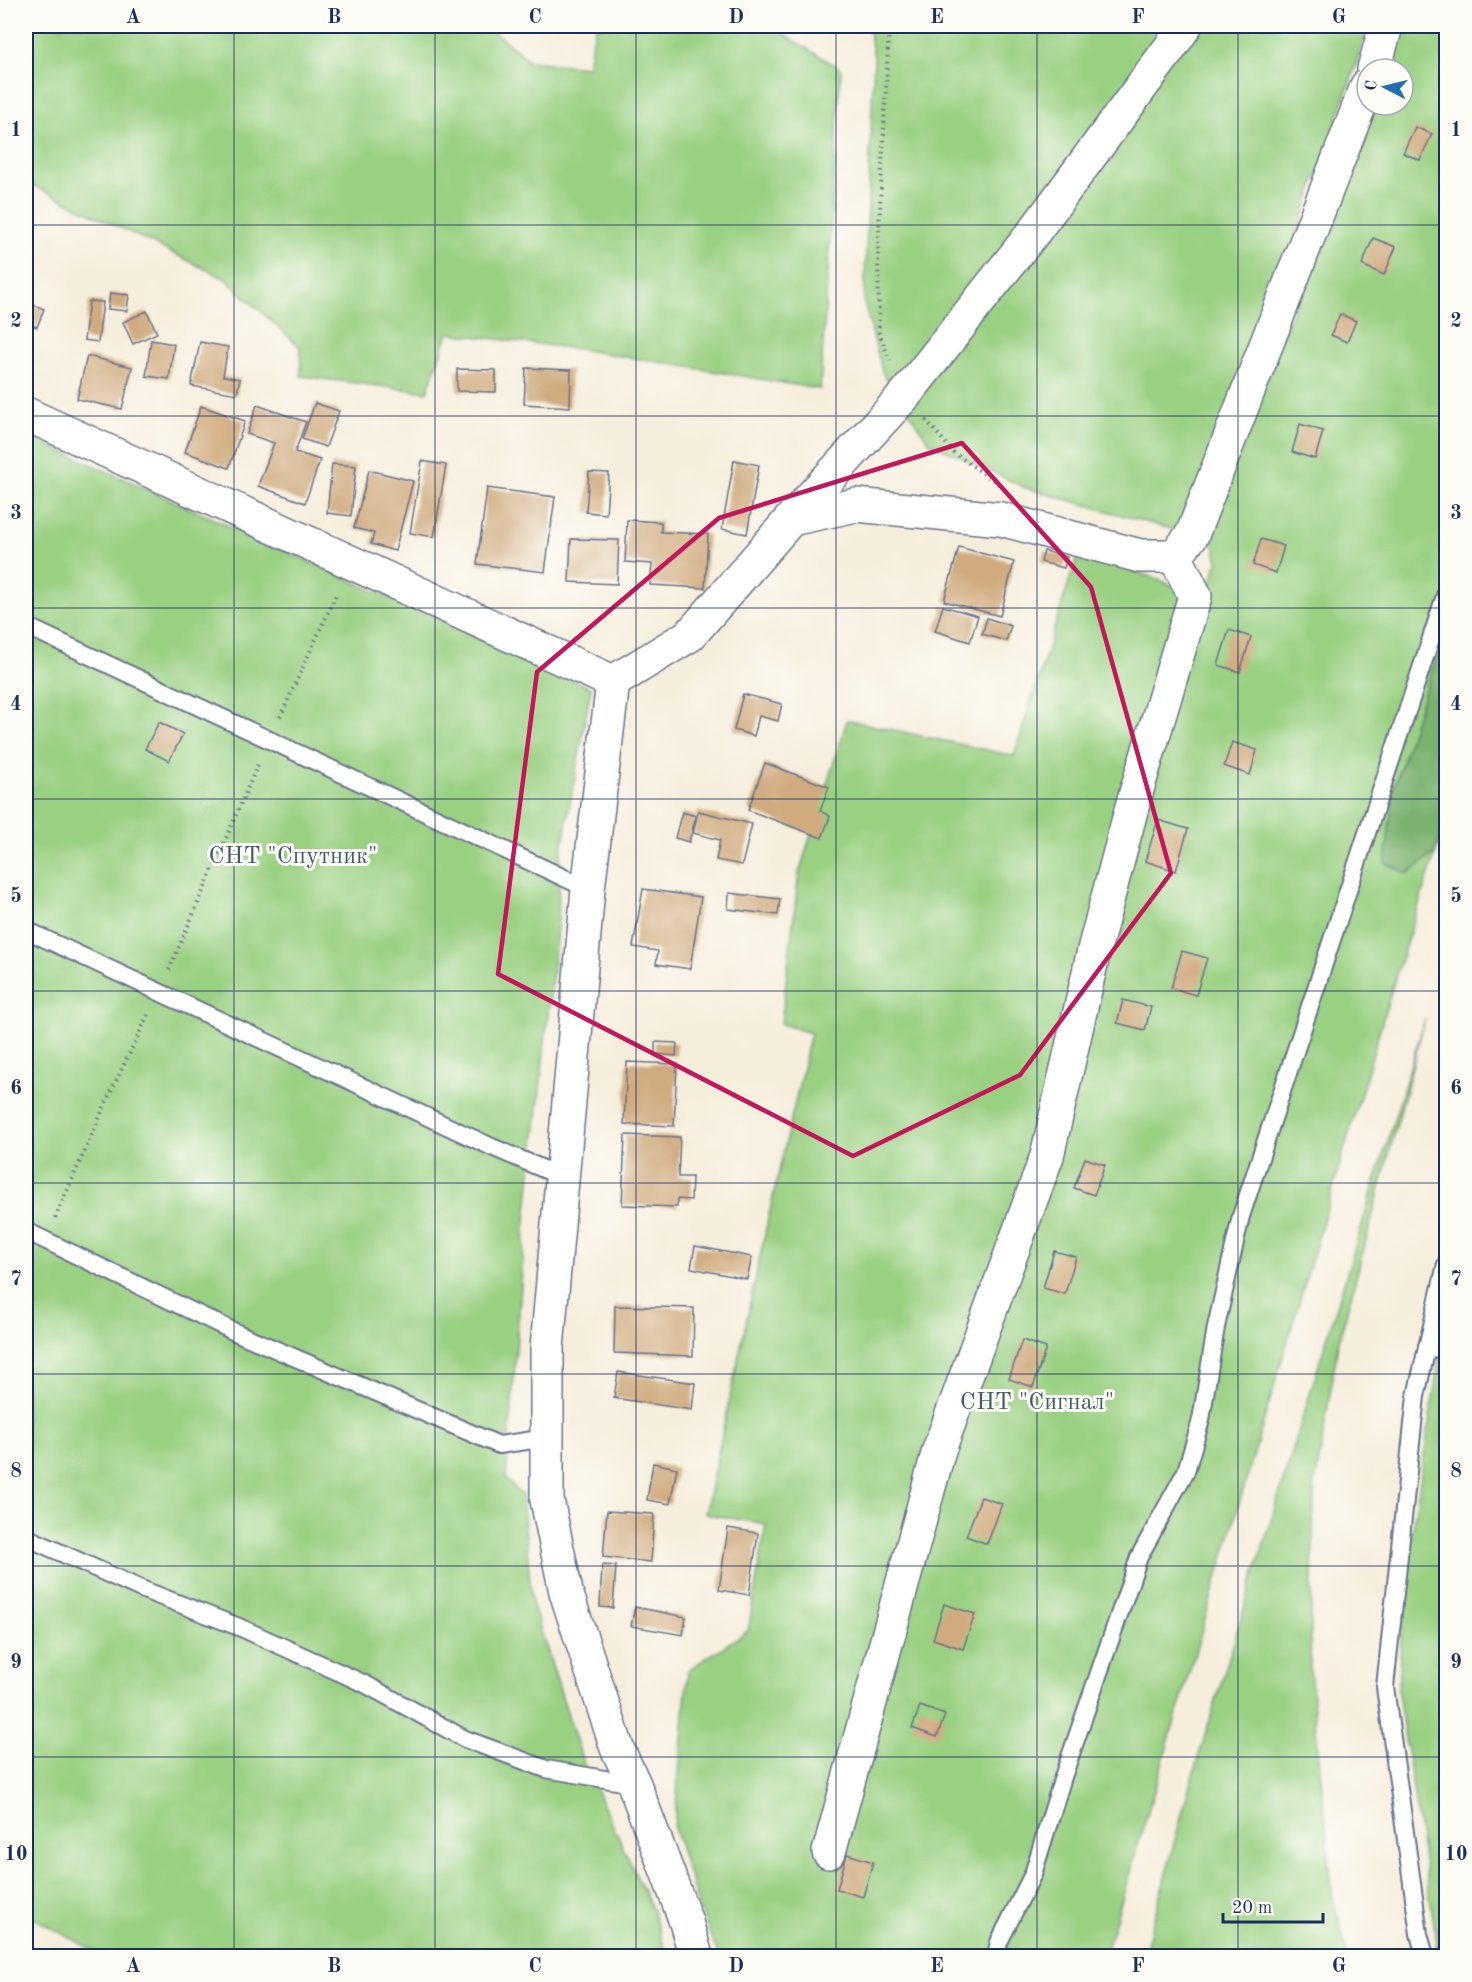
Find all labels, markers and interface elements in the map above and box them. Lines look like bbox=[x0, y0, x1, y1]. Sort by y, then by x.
text: A bbox=[125, 8, 141, 28]
text: B bbox=[327, 8, 341, 28]
text: C bbox=[528, 8, 542, 28]
text: D bbox=[728, 8, 744, 28]
text: E bbox=[930, 8, 944, 28]
text: F bbox=[1131, 8, 1145, 28]
text: G bbox=[1332, 8, 1346, 28]
north arrow bbox=[1355, 57, 1415, 117]
text: С bbox=[1364, 79, 1381, 92]
text: 1 bbox=[10, 121, 22, 141]
text: 1 bbox=[1450, 121, 1462, 141]
text: 2 bbox=[10, 312, 22, 332]
text: 2 bbox=[1450, 312, 1462, 332]
text: 3 bbox=[10, 504, 22, 524]
text: 3 bbox=[1450, 504, 1462, 524]
text: 4 bbox=[10, 695, 22, 715]
text: 4 bbox=[1450, 695, 1462, 715]
park label: СНТ "Спутник" bbox=[208, 845, 378, 869]
text: 5 bbox=[10, 886, 22, 907]
text: 5 bbox=[1450, 886, 1462, 907]
text: 6 bbox=[10, 1079, 22, 1099]
text: 6 bbox=[1450, 1079, 1462, 1099]
text: 7 bbox=[10, 1270, 22, 1290]
text: 7 bbox=[1450, 1270, 1462, 1290]
park label: СНТ "Сигнал" bbox=[960, 1391, 1114, 1415]
text: 8 bbox=[10, 1462, 22, 1482]
text: 8 bbox=[1450, 1462, 1462, 1482]
text: 9 bbox=[10, 1653, 22, 1673]
text: 9 bbox=[1450, 1653, 1462, 1673]
text: 10 bbox=[4, 1845, 28, 1865]
text: 10 bbox=[1444, 1845, 1468, 1865]
scale bar bbox=[1223, 1886, 1324, 1924]
text: 20 m bbox=[1232, 1899, 1272, 1917]
text: A bbox=[125, 1957, 141, 1977]
text: B bbox=[327, 1957, 341, 1977]
text: C bbox=[528, 1957, 542, 1977]
text: D bbox=[728, 1957, 744, 1977]
text: E bbox=[930, 1957, 944, 1977]
text: F bbox=[1131, 1957, 1145, 1977]
text: G bbox=[1332, 1957, 1346, 1977]

